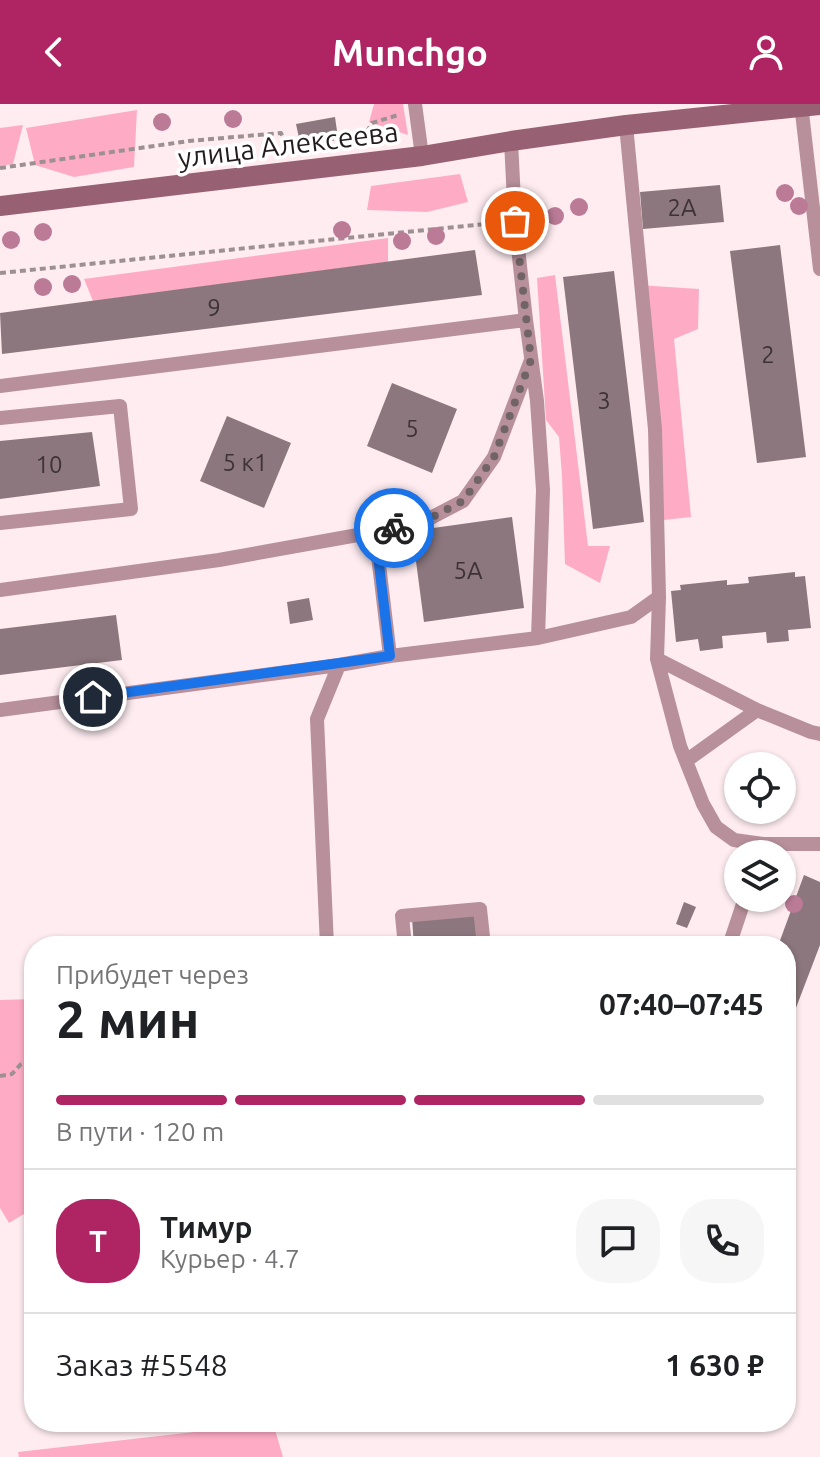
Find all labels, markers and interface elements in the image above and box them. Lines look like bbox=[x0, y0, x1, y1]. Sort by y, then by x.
icon: back bbox=[32, 30, 76, 74]
icon: person bbox=[744, 30, 788, 74]
text: Munchgo bbox=[332, 32, 488, 73]
street label: улица Алексеева bbox=[176, 115, 400, 173]
pin bbox=[481, 187, 549, 255]
house number: 2А bbox=[667, 194, 697, 221]
icon: bag bbox=[493, 199, 537, 243]
house number: 9 bbox=[207, 294, 221, 321]
house number: 2 bbox=[761, 341, 775, 368]
house number: 3 bbox=[597, 387, 611, 414]
house number: 5 bbox=[405, 415, 419, 442]
house number: 5 к1 bbox=[223, 449, 267, 476]
house number: 10 bbox=[35, 451, 63, 478]
courier bbox=[354, 488, 434, 568]
icon: bike bbox=[372, 506, 416, 550]
house number: 5А bbox=[453, 557, 483, 584]
pin bbox=[59, 663, 127, 731]
icon: home bbox=[71, 675, 115, 719]
map controls bbox=[724, 752, 796, 912]
button: locate bbox=[724, 752, 796, 824]
button: layers bbox=[724, 840, 796, 912]
text: Прибудет через bbox=[56, 960, 249, 989]
text: 07:40–07:45 bbox=[599, 987, 764, 1021]
text: 2 мин bbox=[56, 990, 199, 1048]
text: В пути · 120 m bbox=[56, 1117, 224, 1146]
button: chat bbox=[576, 1199, 660, 1283]
button: phone bbox=[680, 1199, 764, 1283]
text: Тимур bbox=[160, 1210, 252, 1244]
text: Т bbox=[89, 1224, 107, 1258]
text: Курьер · 4.7 bbox=[160, 1244, 300, 1273]
text: Заказ #5548 bbox=[56, 1348, 228, 1382]
text: 1 630 ₽ bbox=[665, 1348, 764, 1382]

